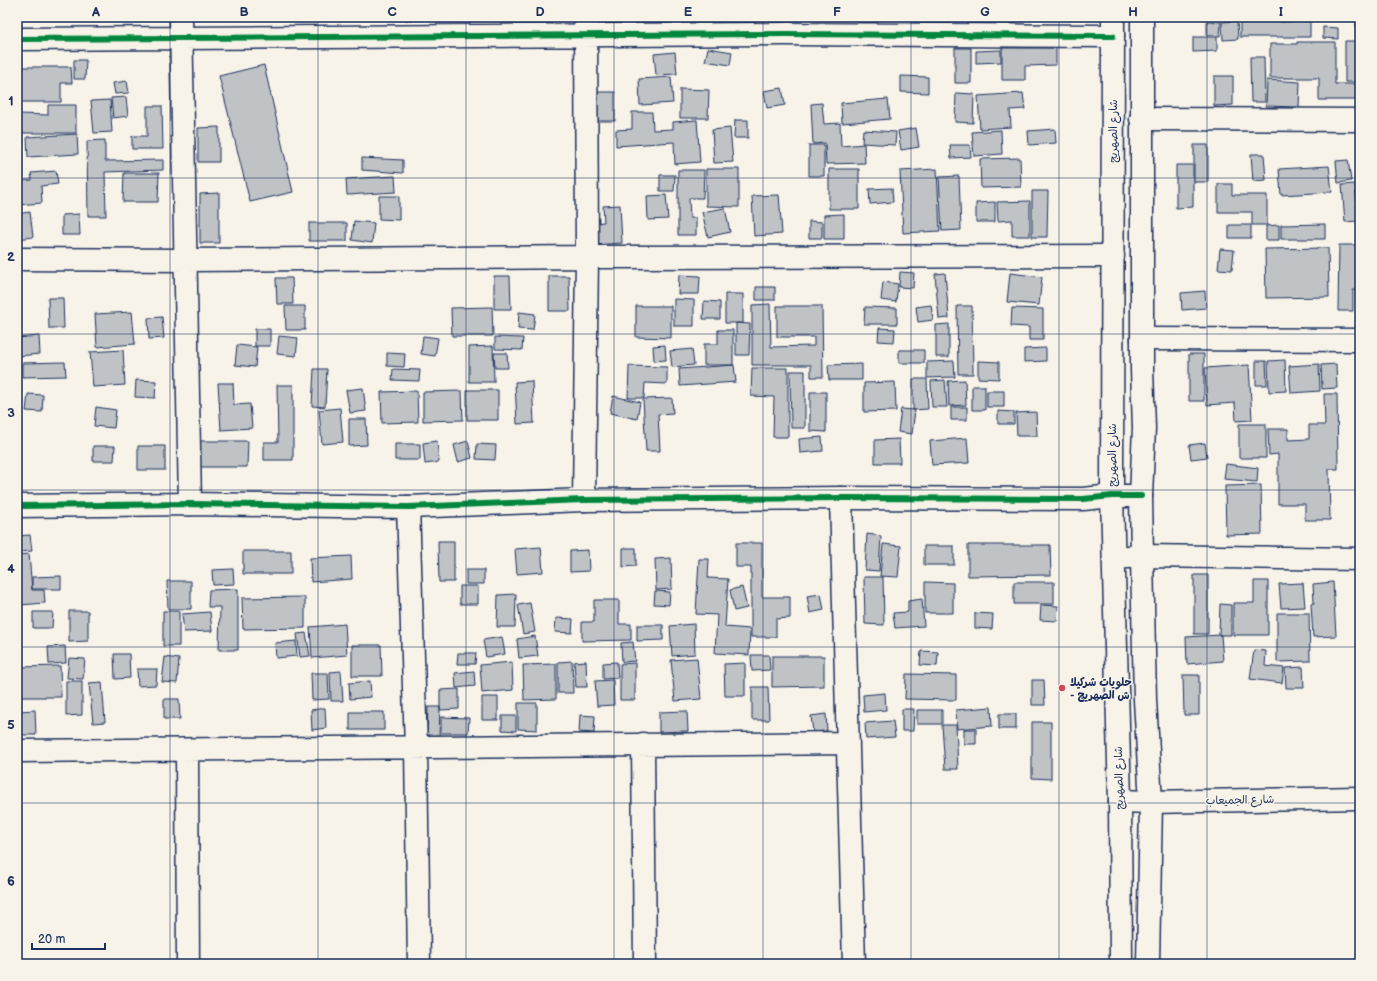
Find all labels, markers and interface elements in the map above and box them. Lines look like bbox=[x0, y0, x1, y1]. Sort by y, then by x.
text: A bbox=[91, 4, 100, 20]
text: B bbox=[239, 4, 249, 20]
text: C bbox=[387, 4, 397, 20]
text: D bbox=[535, 4, 545, 20]
text: E bbox=[684, 4, 693, 20]
text: F bbox=[833, 4, 841, 20]
text: G bbox=[980, 4, 990, 20]
text: H bbox=[1128, 4, 1138, 20]
text: I bbox=[1279, 4, 1283, 20]
text: 1 bbox=[8, 93, 14, 109]
street label: شارع الصهريج bbox=[1107, 99, 1122, 163]
text: 2 bbox=[7, 249, 15, 265]
text: 3 bbox=[7, 405, 15, 421]
street label: شارع الصهريج bbox=[1106, 423, 1121, 487]
text: 4 bbox=[7, 561, 15, 577]
place label: حلويات شركيلا - ش الصهريج bbox=[1070, 676, 1132, 702]
marker: حلويات شركيلا - ش الصهريج bbox=[1057, 683, 1067, 693]
text: 5 bbox=[7, 717, 15, 733]
street label: شارع الصهريج bbox=[1112, 746, 1128, 810]
street label: شارع الجميعاب bbox=[1206, 793, 1274, 809]
text: 6 bbox=[7, 873, 15, 889]
scale bar bbox=[32, 925, 105, 951]
text: 20 m bbox=[38, 932, 65, 947]

